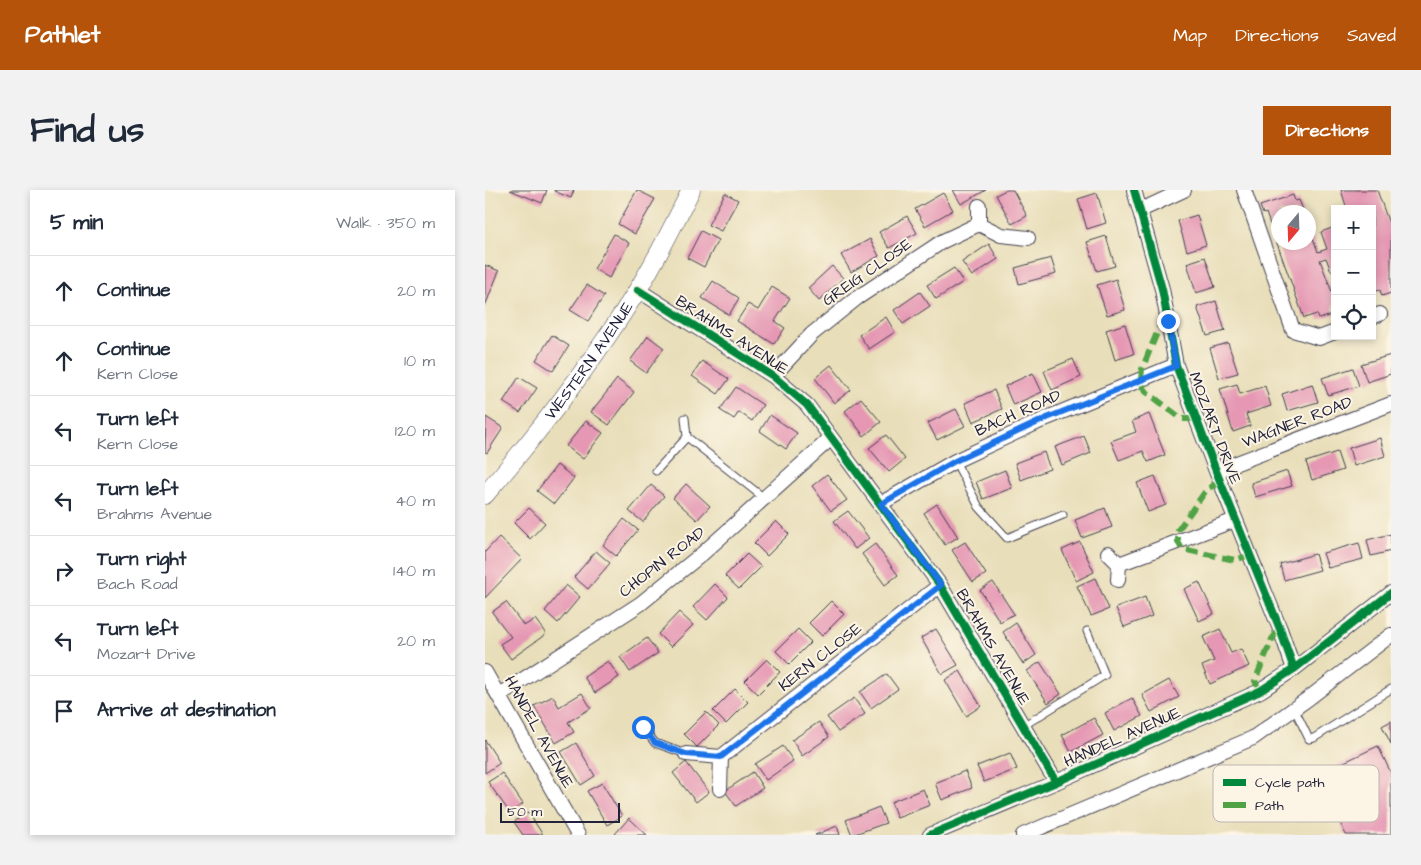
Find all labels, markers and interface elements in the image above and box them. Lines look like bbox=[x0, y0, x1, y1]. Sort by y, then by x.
text: Pathlet bbox=[25, 18, 101, 52]
text: Map bbox=[1173, 23, 1207, 48]
text: Directions bbox=[1235, 23, 1319, 48]
text: Saved bbox=[1347, 23, 1396, 48]
text: Find us bbox=[30, 106, 144, 155]
button: Directions bbox=[1263, 106, 1391, 155]
north arrow bbox=[1271, 205, 1316, 250]
map controls bbox=[1331, 205, 1376, 340]
button: + bbox=[1331, 205, 1376, 250]
text: 5 min bbox=[50, 208, 103, 237]
text: Walk · 350 m bbox=[336, 212, 435, 234]
street label: GREIG CLOSE bbox=[818, 233, 917, 311]
button: − bbox=[1331, 250, 1376, 295]
icon: ahead bbox=[50, 277, 78, 305]
text: Continue bbox=[97, 277, 171, 304]
text: 20 m bbox=[397, 280, 435, 302]
street label: BRAHMS AVENUE bbox=[671, 290, 793, 380]
button: locate bbox=[1331, 295, 1376, 340]
street label: WESTERN AVENUE bbox=[539, 297, 639, 424]
route end bbox=[1157, 310, 1180, 333]
text: Continue bbox=[97, 336, 171, 363]
icon: ahead bbox=[50, 347, 78, 375]
text: 10 m bbox=[404, 350, 435, 372]
text: Kern Close bbox=[97, 363, 178, 385]
street label: MOZART DRIVE bbox=[1184, 369, 1247, 488]
street label: BACH ROAD bbox=[972, 384, 1064, 442]
street label: WAGNER ROAD bbox=[1239, 391, 1355, 453]
text: Turn left bbox=[97, 406, 178, 433]
icon: left bbox=[50, 417, 78, 445]
text: 120 m bbox=[395, 420, 435, 442]
text: Kern Close bbox=[97, 433, 178, 455]
text: Turn left bbox=[97, 476, 178, 503]
icon: left bbox=[50, 487, 78, 515]
text: 40 m bbox=[395, 490, 435, 512]
text: Brahms Avenue bbox=[97, 503, 212, 525]
street label: CHOPIN ROAD bbox=[614, 521, 710, 603]
text: Turn right bbox=[97, 546, 186, 573]
icon: right bbox=[50, 557, 78, 585]
text: 140 m bbox=[393, 560, 435, 582]
text: Bach Road bbox=[97, 573, 178, 595]
street label: BRAHMS AVENUE bbox=[951, 585, 1036, 710]
text: Turn left bbox=[97, 616, 178, 643]
street label: KERN CLOSE bbox=[774, 617, 867, 696]
icon: left bbox=[50, 627, 78, 655]
text: 20 m bbox=[397, 630, 435, 652]
text: Mozart Drive bbox=[97, 643, 196, 665]
street label: HANDEL AVENUE bbox=[499, 672, 579, 793]
icon: arrive bbox=[50, 697, 78, 725]
text: Arrive at destination bbox=[97, 697, 276, 724]
street label: HANDEL AVENUE bbox=[1060, 701, 1184, 773]
route start bbox=[632, 716, 655, 739]
legend bbox=[1213, 765, 1379, 822]
text: Cycle path bbox=[1255, 773, 1324, 793]
text: Path bbox=[1255, 796, 1284, 816]
scale bar bbox=[500, 800, 620, 823]
text: 50 m bbox=[507, 802, 542, 822]

